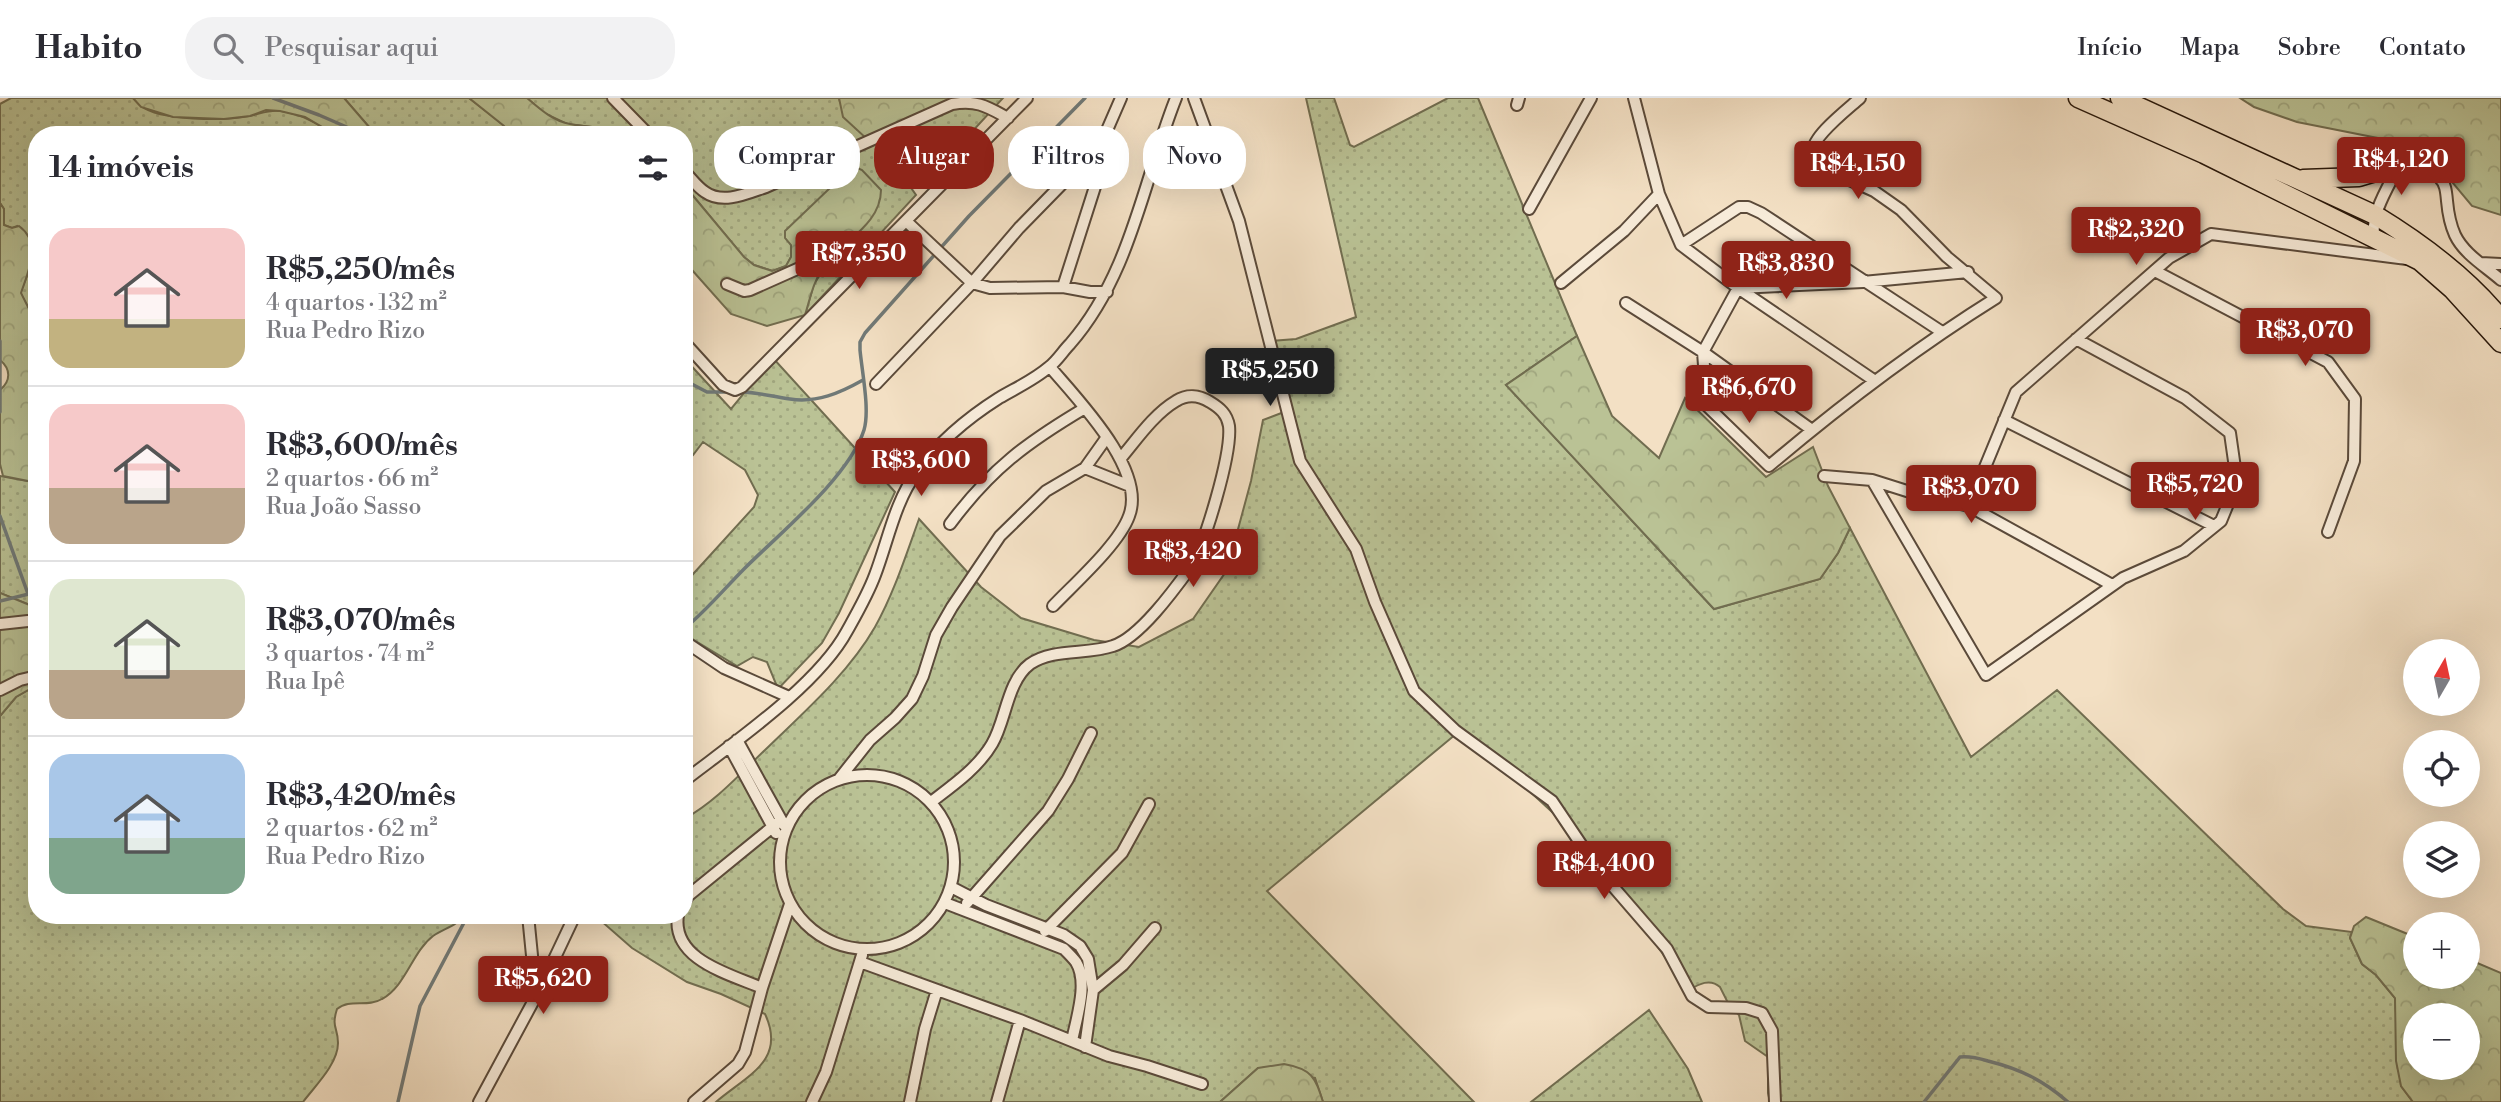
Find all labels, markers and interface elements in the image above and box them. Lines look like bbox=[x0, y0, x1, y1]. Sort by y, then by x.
search box bbox=[185, 17, 675, 80]
text: Habito bbox=[35, 28, 143, 69]
icon: search bbox=[209, 29, 247, 67]
text: Pesquisar aqui bbox=[265, 32, 439, 64]
text: Início bbox=[2078, 33, 2142, 63]
text: Mapa bbox=[2180, 33, 2240, 63]
text: Sobre bbox=[2278, 33, 2341, 63]
text: Contato bbox=[2379, 33, 2466, 63]
chip: Comprar bbox=[714, 126, 860, 189]
chip: Alugar bbox=[874, 126, 994, 189]
chip: Filtros bbox=[1008, 126, 1129, 189]
chip: Novo bbox=[1143, 126, 1246, 189]
pin: R$4,120 bbox=[2336, 138, 2466, 197]
pin: R$4,150 bbox=[1793, 141, 1923, 201]
text: R$4,120 bbox=[2353, 146, 2449, 174]
text: 14 imóveis bbox=[49, 149, 194, 187]
icon: filters bbox=[634, 149, 672, 187]
text: R$4,150 bbox=[1810, 150, 1906, 178]
pin: R$2,320 bbox=[2071, 208, 2201, 267]
text: R$2,320 bbox=[2087, 216, 2185, 244]
pin: R$7,350 bbox=[794, 232, 924, 291]
text: R$7,350 bbox=[811, 240, 907, 268]
pin: R$3,830 bbox=[1721, 242, 1851, 301]
text: R$3,830 bbox=[1738, 250, 1834, 278]
text: R$5,250/mês bbox=[266, 251, 455, 289]
icon: home bbox=[105, 256, 189, 340]
text: 4 quartos · 132 m² bbox=[266, 289, 447, 317]
pin: R$3,070 bbox=[2240, 308, 2370, 368]
text: Rua Pedro Rizo bbox=[266, 317, 425, 345]
text: R$3,070 bbox=[2256, 317, 2354, 345]
pin: R$5,250 bbox=[1205, 348, 1335, 408]
text: R$5,250 bbox=[1221, 357, 1319, 385]
pin: R$6,670 bbox=[1684, 366, 1814, 425]
text: R$6,670 bbox=[1701, 374, 1797, 402]
text: R$3,600/mês bbox=[266, 427, 458, 465]
icon: home bbox=[105, 432, 189, 516]
pin: R$3,600 bbox=[856, 438, 986, 498]
text: R$3,600 bbox=[871, 447, 971, 475]
pin: R$5,720 bbox=[2130, 462, 2260, 522]
text: 2 quartos · 66 m² bbox=[266, 465, 438, 493]
pin: R$3,070 bbox=[1906, 466, 2036, 525]
text: R$5,720 bbox=[2147, 471, 2243, 499]
text: R$3,070 bbox=[1922, 474, 2020, 502]
text: Rua João Sasso bbox=[266, 493, 421, 521]
pin: R$3,420 bbox=[1128, 530, 1258, 589]
text: R$3,420 bbox=[1144, 538, 1242, 566]
text: R$3,070/mês bbox=[266, 602, 455, 640]
icon: home bbox=[105, 607, 189, 691]
north arrow bbox=[2403, 639, 2480, 716]
map controls bbox=[2403, 639, 2480, 1080]
text: 3 quartos · 74 m² bbox=[266, 640, 434, 668]
text: Rua Ipê bbox=[266, 668, 345, 696]
button: locate bbox=[2403, 730, 2480, 807]
text: R$3,420/mês bbox=[266, 777, 456, 815]
icon: home bbox=[105, 782, 189, 866]
text: 2 quartos · 62 m² bbox=[266, 815, 438, 843]
button: layers bbox=[2403, 821, 2480, 898]
pin: R$4,400 bbox=[1539, 842, 1669, 901]
text: Rua Pedro Rizo bbox=[266, 843, 425, 871]
text: R$4,400 bbox=[1553, 850, 1655, 878]
button: + bbox=[2403, 912, 2480, 989]
pin: R$5,620 bbox=[478, 956, 608, 1016]
text: R$5,620 bbox=[494, 965, 592, 993]
button: − bbox=[2403, 1003, 2480, 1080]

